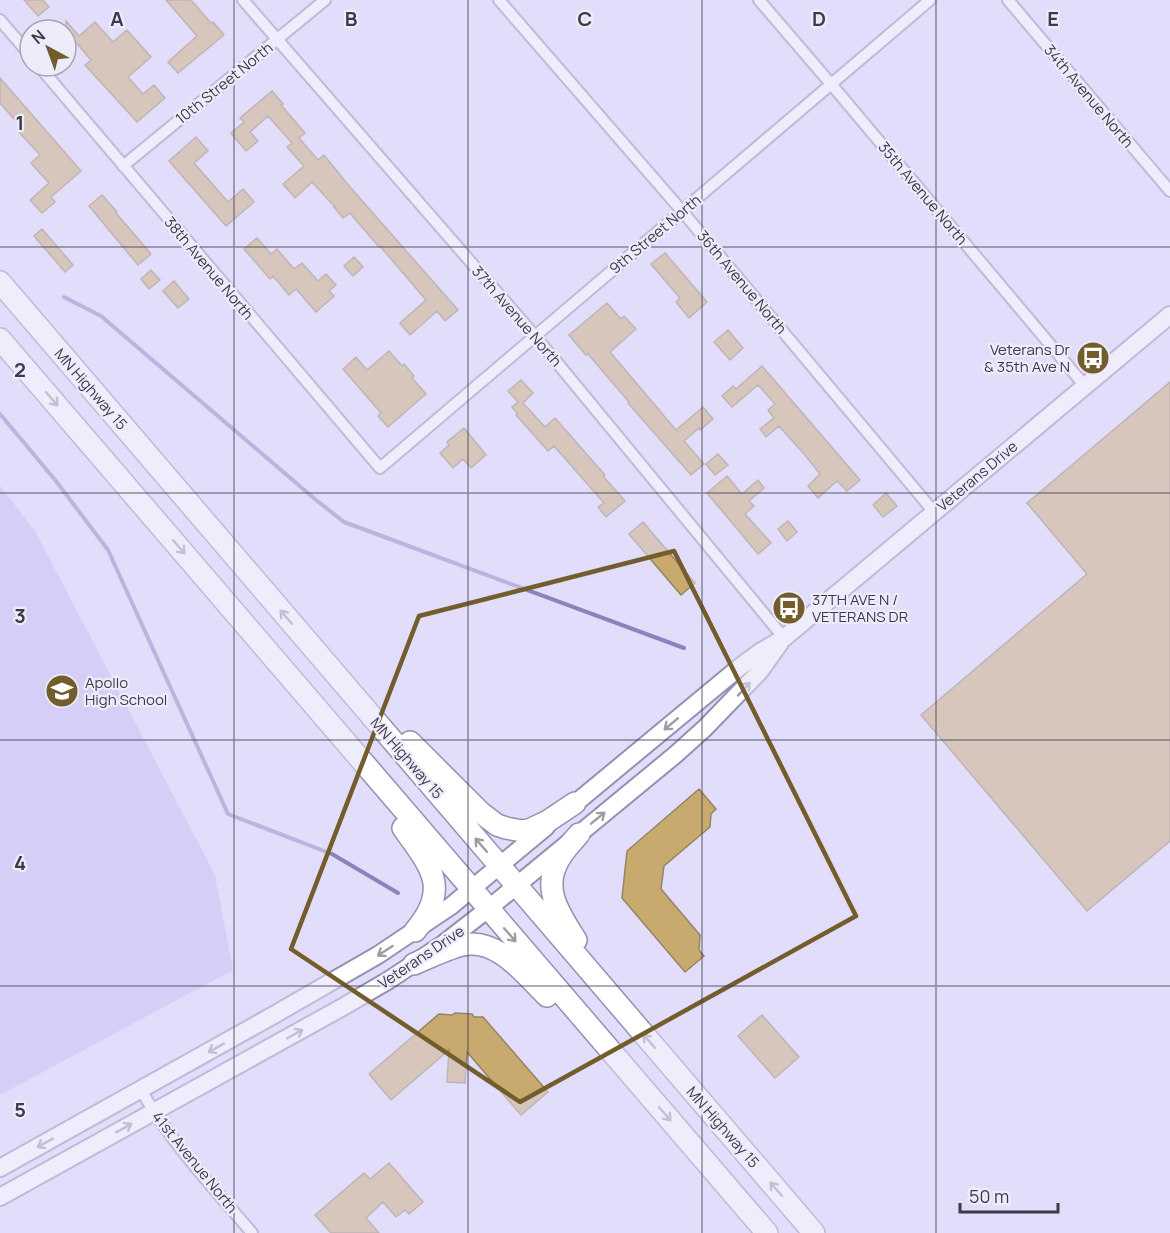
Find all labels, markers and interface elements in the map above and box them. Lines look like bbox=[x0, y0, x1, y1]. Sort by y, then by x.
text: A bbox=[110, 5, 124, 32]
text: B bbox=[345, 5, 358, 32]
text: C bbox=[578, 5, 592, 32]
text: D bbox=[812, 5, 826, 32]
text: E bbox=[1047, 5, 1059, 32]
north arrow bbox=[18, 18, 78, 78]
text: N bbox=[27, 25, 50, 49]
street label: 10th Street North bbox=[171, 37, 277, 129]
street label: 34th Avenue North bbox=[1040, 40, 1139, 152]
text: 1 bbox=[16, 109, 24, 136]
street label: 35th Avenue North bbox=[874, 137, 972, 249]
street label: 9th Street North bbox=[605, 189, 705, 279]
street label: 38th Avenue North bbox=[160, 212, 258, 324]
street label: 36th Avenue North bbox=[692, 226, 792, 338]
street label: 37th Avenue North bbox=[467, 261, 567, 371]
place label: Veterans Dr & 35th Ave N bbox=[984, 339, 1071, 377]
bus stop icon: Veterans Dr & 35th Ave N bbox=[1075, 340, 1111, 376]
street label: MN Highway 15 bbox=[50, 344, 132, 434]
text: 2 bbox=[14, 356, 26, 383]
one-way arrow bbox=[45, 391, 59, 406]
street label: Veterans Drive bbox=[932, 436, 1022, 516]
one-way arrow bbox=[172, 539, 185, 555]
place label: 37TH AVE N / VETERANS DR bbox=[812, 589, 908, 627]
bus stop icon: 37TH AVE N / VETERANS DR bbox=[771, 590, 807, 626]
text: 3 bbox=[14, 602, 26, 629]
one-way arrow bbox=[279, 610, 293, 625]
place label: Apollo High School bbox=[85, 672, 167, 710]
school or university icon: Apollo High School bbox=[44, 673, 80, 709]
one-way arrow bbox=[736, 682, 750, 697]
street label: MN Highway 15 bbox=[366, 713, 448, 803]
one-way arrow bbox=[664, 717, 679, 731]
one-way arrow bbox=[590, 812, 606, 825]
one-way arrow bbox=[474, 838, 488, 853]
text: 4 bbox=[14, 849, 26, 876]
street label: Veterans Drive bbox=[374, 920, 468, 994]
one-way arrow bbox=[503, 927, 517, 942]
one-way arrow bbox=[377, 945, 394, 957]
one-way arrow bbox=[286, 1028, 303, 1040]
one-way arrow bbox=[642, 1034, 656, 1049]
one-way arrow bbox=[207, 1043, 225, 1054]
street label: MN Highway 15 bbox=[682, 1082, 764, 1172]
text: 5 bbox=[14, 1096, 26, 1123]
one-way arrow bbox=[658, 1106, 672, 1121]
street label: 41st Avenue North bbox=[147, 1107, 243, 1217]
one-way arrow bbox=[115, 1122, 133, 1133]
one-way arrow bbox=[37, 1137, 54, 1149]
scale bar bbox=[960, 1176, 1058, 1214]
one-way arrow bbox=[769, 1182, 783, 1197]
text: 50 m bbox=[969, 1184, 1009, 1208]

